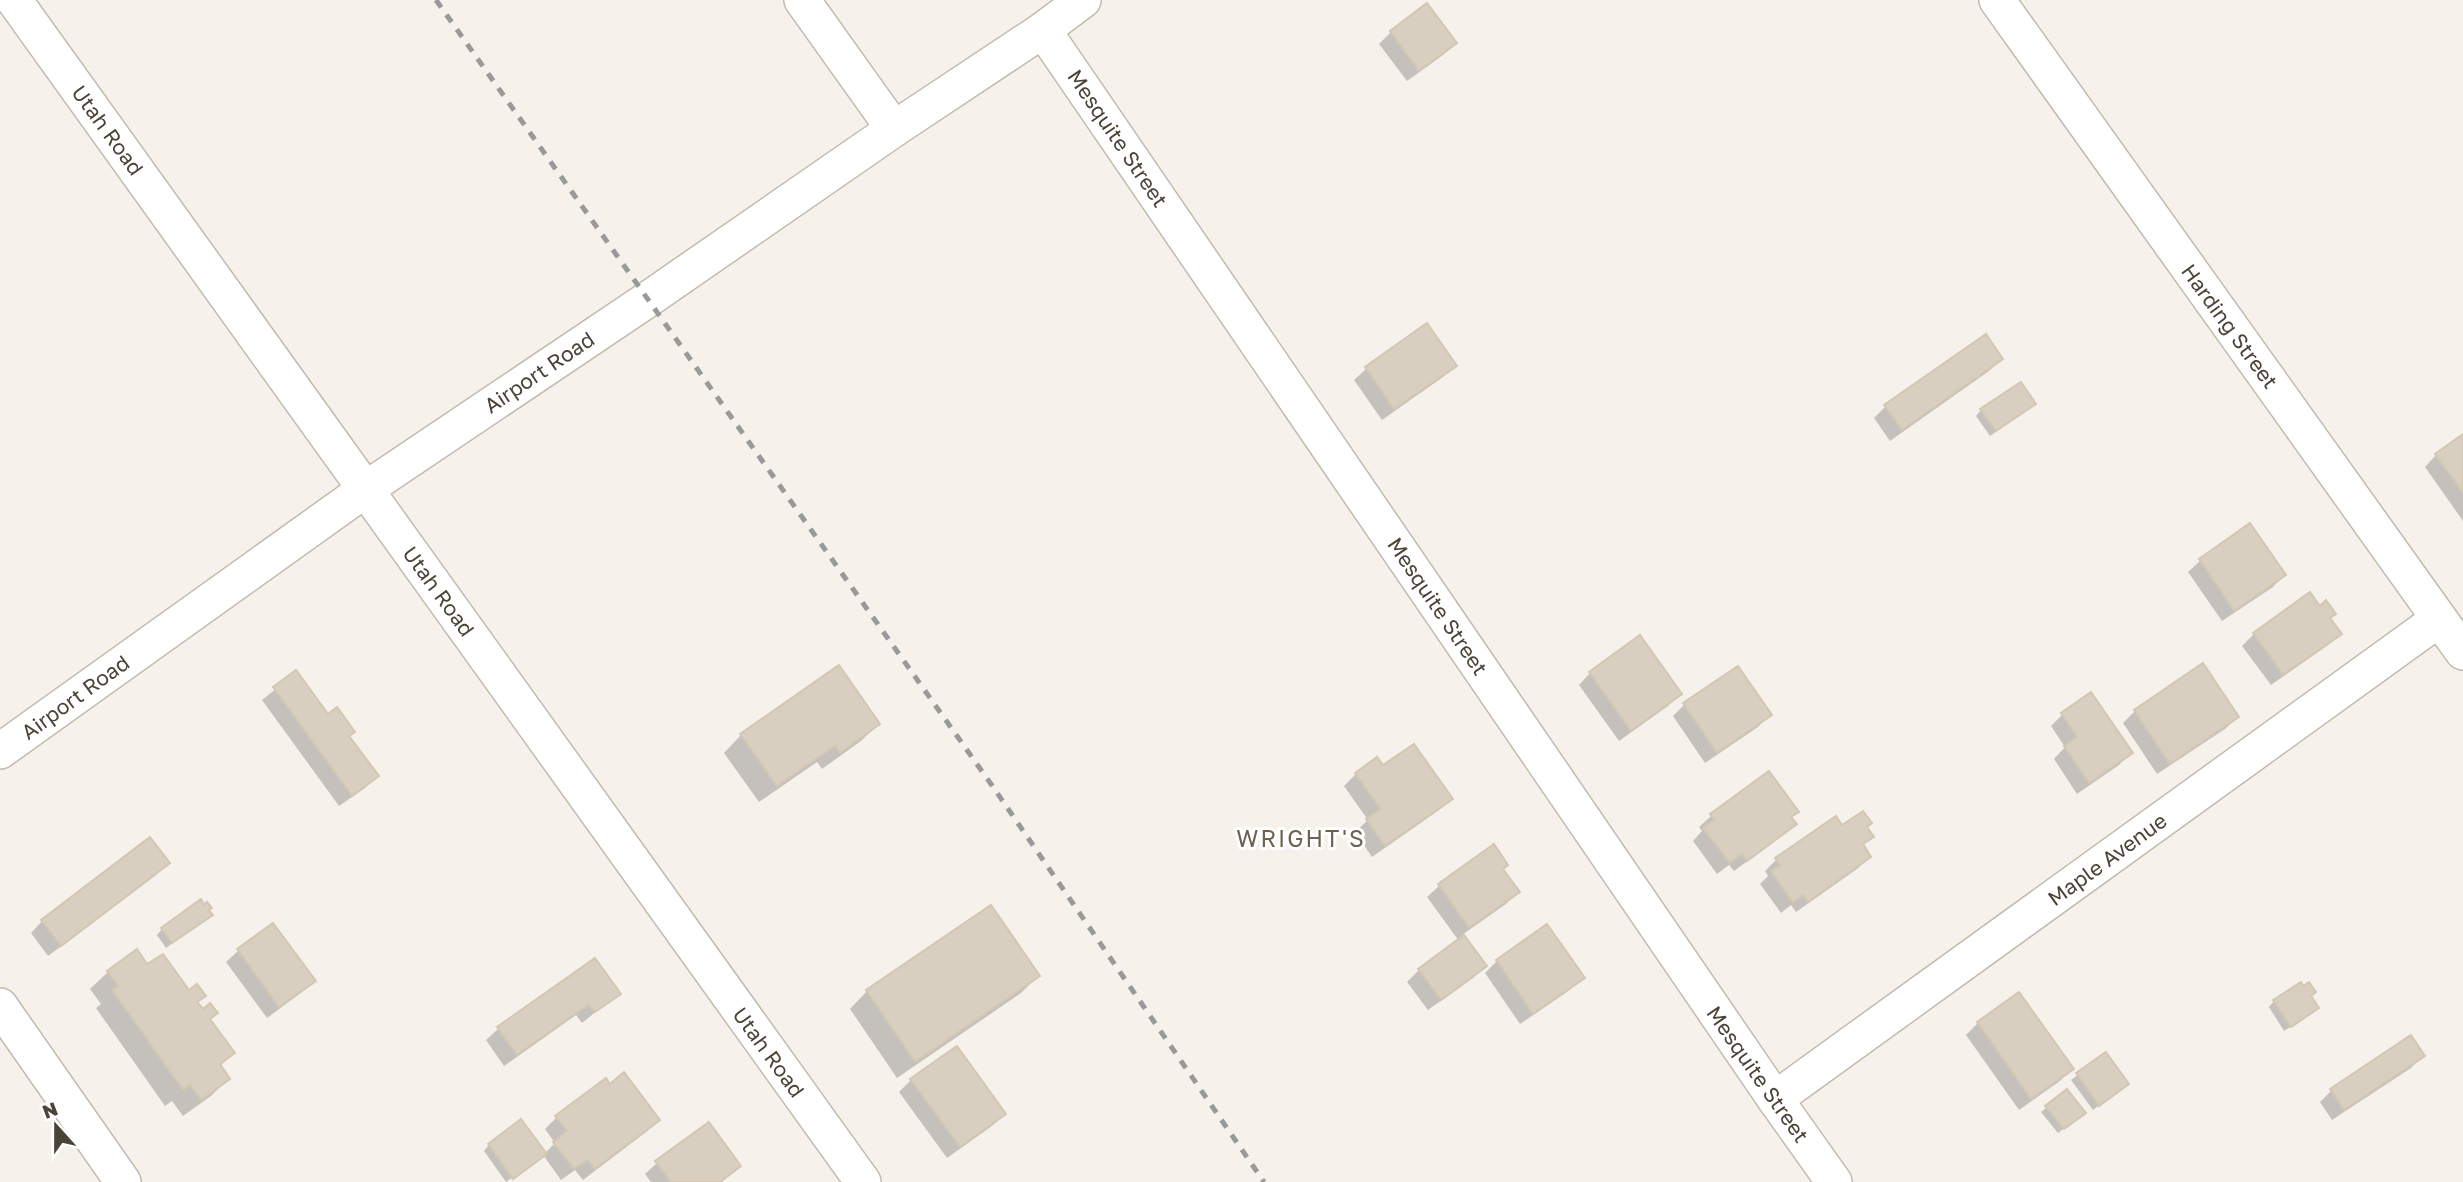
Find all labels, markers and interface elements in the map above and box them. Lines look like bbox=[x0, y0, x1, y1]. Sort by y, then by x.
street label: Mesquite Street bbox=[1062, 64, 1174, 212]
street label: Utah Road bbox=[67, 80, 149, 180]
street label: Harding Street bbox=[2176, 259, 2284, 393]
street label: Airport Road bbox=[479, 326, 599, 418]
street label: Mesquite Street bbox=[1382, 532, 1494, 680]
street label: Utah Road bbox=[398, 541, 480, 641]
street label: Airport Road bbox=[16, 649, 134, 745]
street label: Maple Avenue bbox=[2042, 807, 2172, 911]
district label: WRIGHT'S bbox=[1236, 824, 1366, 852]
street label: Mesquite Street bbox=[1701, 1001, 1815, 1147]
street label: Utah Road bbox=[728, 1002, 810, 1102]
north arrow bbox=[21, 1091, 91, 1161]
text: N bbox=[39, 1096, 61, 1123]

